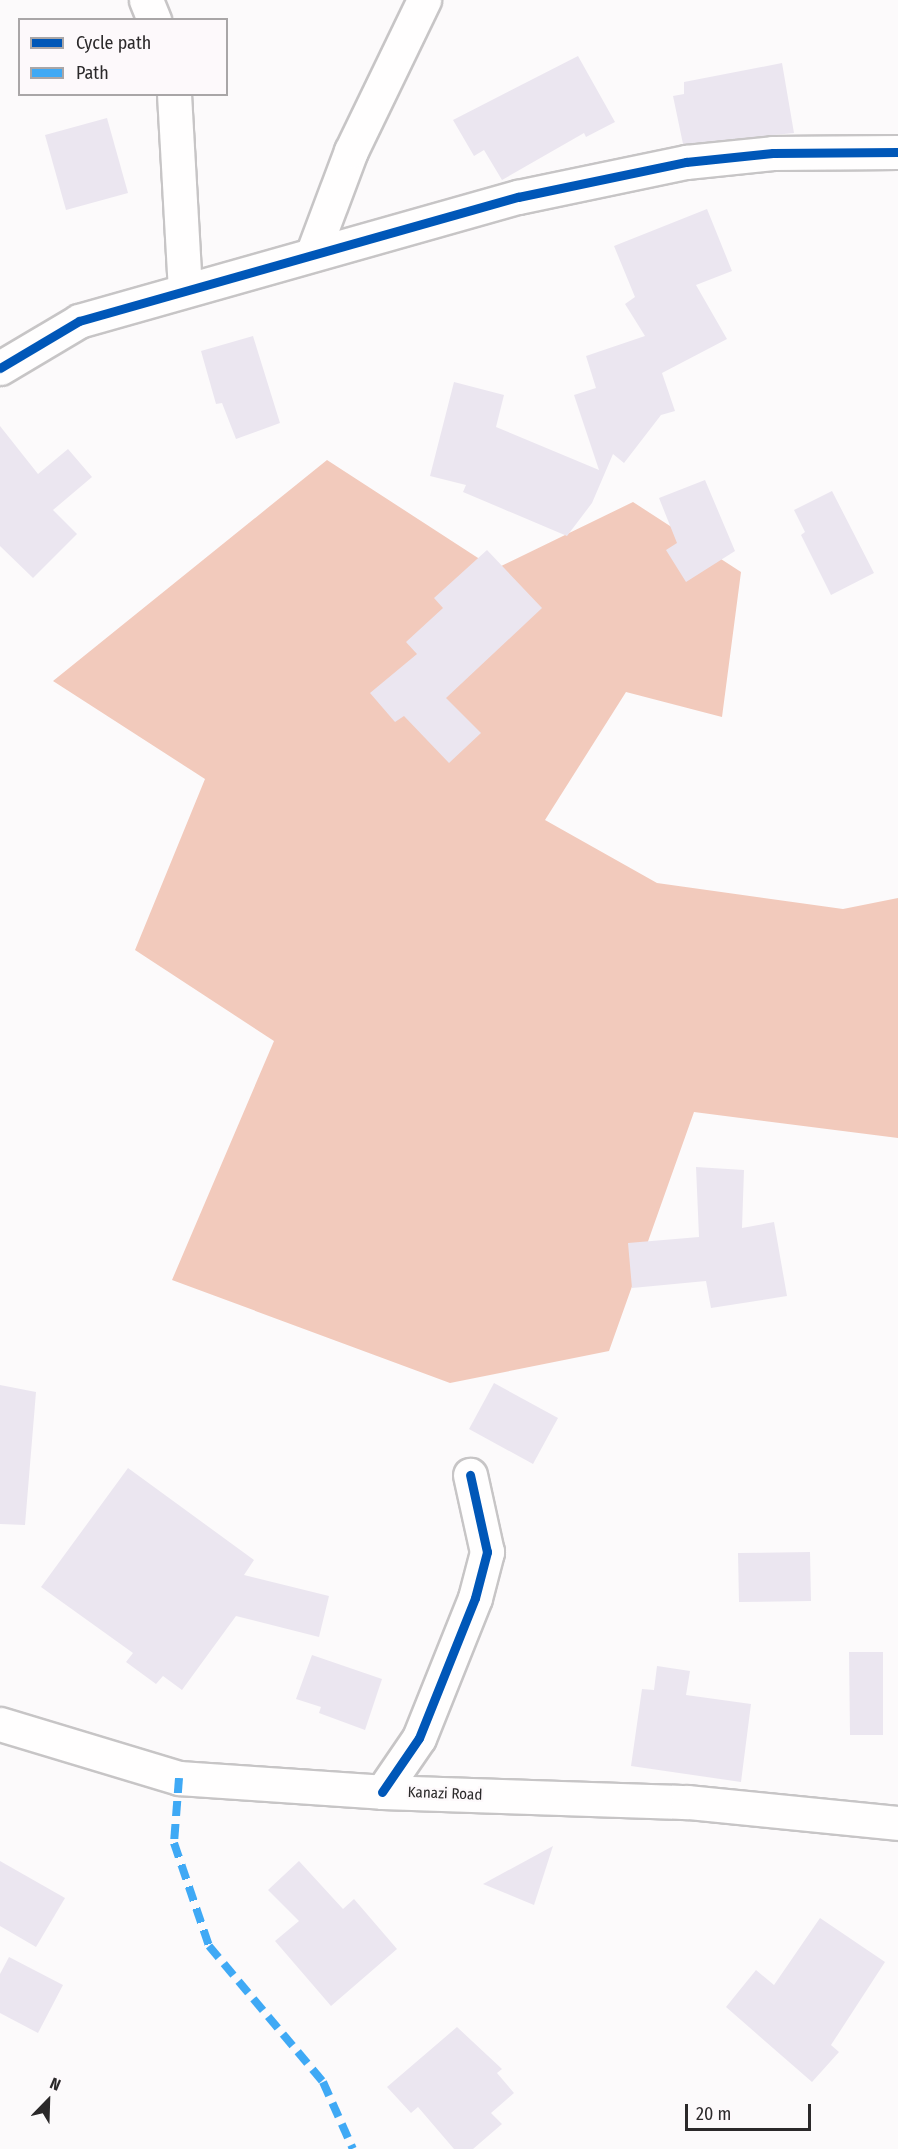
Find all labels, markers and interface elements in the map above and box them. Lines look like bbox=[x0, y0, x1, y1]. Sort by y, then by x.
legend bbox=[18, 18, 228, 96]
text: Cycle path bbox=[76, 32, 151, 54]
text: Path bbox=[76, 62, 109, 84]
street label: Kanazi Road bbox=[407, 1784, 483, 1804]
north arrow bbox=[18, 2071, 78, 2131]
text: N bbox=[47, 2073, 63, 2095]
scale bar bbox=[688, 2092, 814, 2130]
text: 20 m bbox=[696, 2103, 731, 2125]

